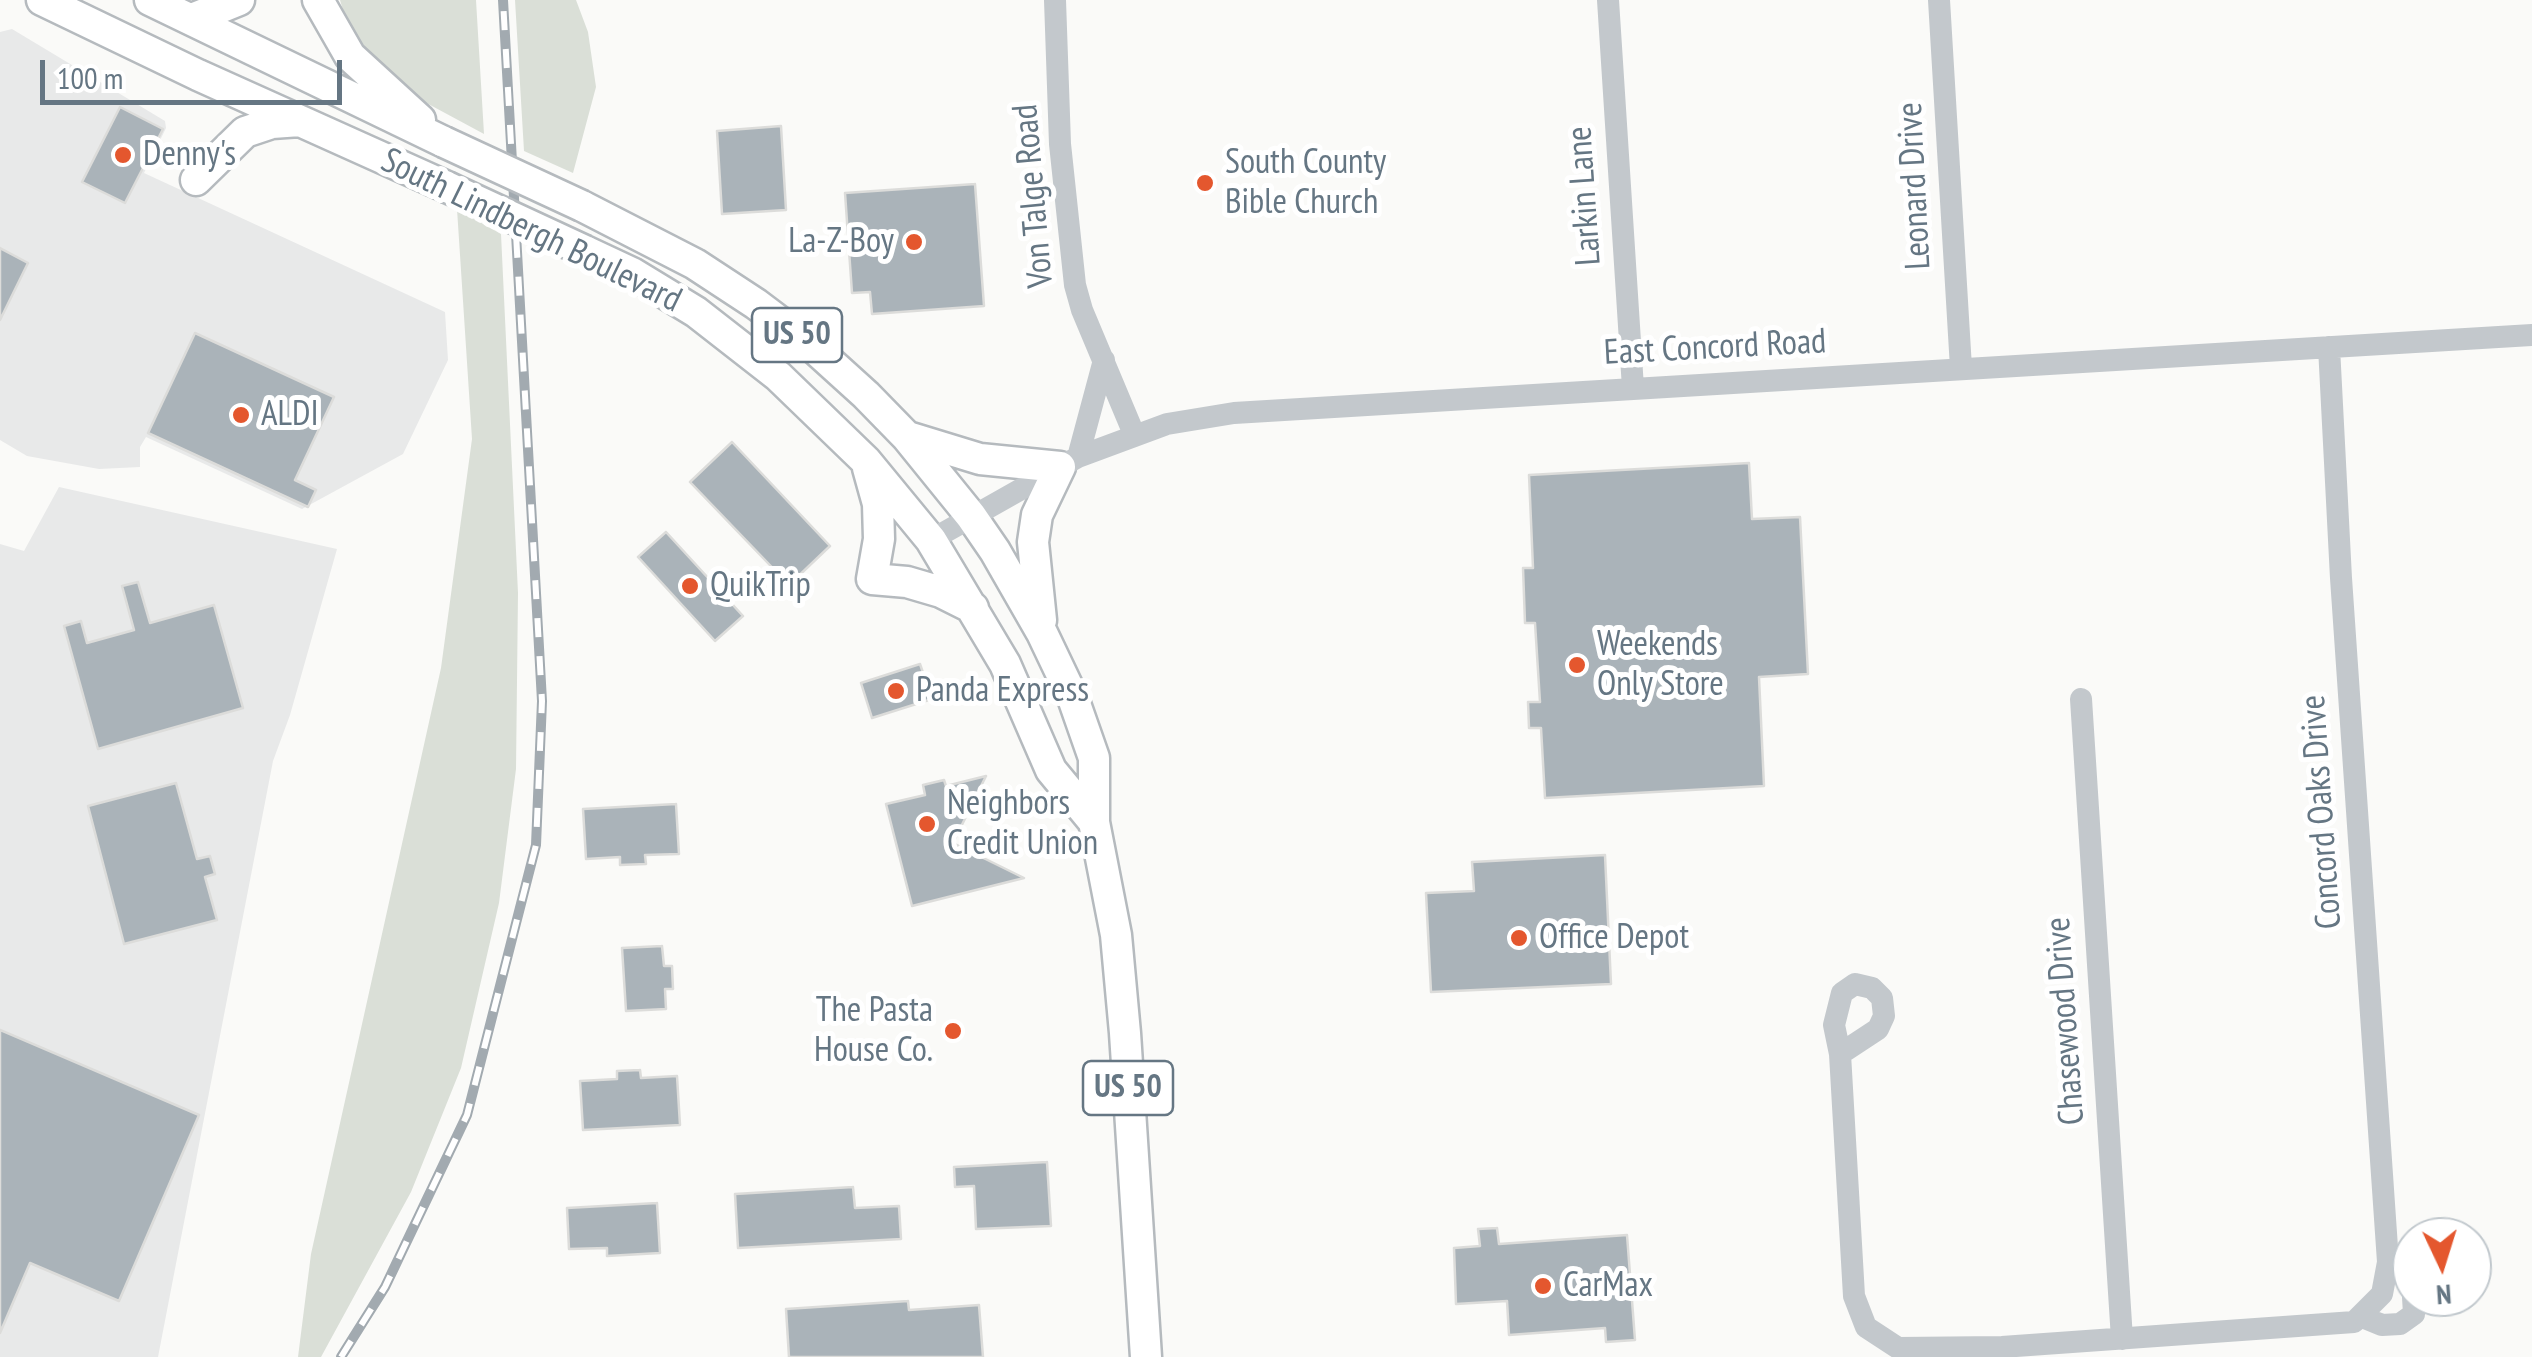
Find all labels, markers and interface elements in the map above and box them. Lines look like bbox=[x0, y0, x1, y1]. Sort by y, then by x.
scale bar bbox=[45, 40, 348, 102]
text: 100 m bbox=[57, 58, 123, 97]
street label: Leonard Drive bbox=[1890, 101, 1940, 271]
street label: Von Talge Road bbox=[1005, 103, 1063, 289]
street label: Larkin Lane bbox=[1559, 125, 1611, 267]
place label: Denny's bbox=[143, 134, 236, 176]
street label: South Lindbergh Boulevard bbox=[374, 140, 688, 322]
place label: South County Bible Church bbox=[1225, 142, 1386, 224]
marker: Denny's bbox=[112, 144, 134, 166]
marker: South County Bible Church bbox=[1194, 172, 1216, 194]
place label: La-Z-Boy bbox=[788, 221, 894, 263]
marker: La-Z-Boy bbox=[903, 231, 925, 253]
road number: US 50 bbox=[752, 308, 842, 362]
street label: East Concord Road bbox=[1603, 321, 1827, 375]
place label: ALDI bbox=[261, 394, 319, 436]
marker: ALDI bbox=[230, 404, 252, 426]
place label: QuikTrip bbox=[710, 565, 811, 607]
marker: QuikTrip bbox=[679, 575, 701, 597]
place label: Weekends Only Store bbox=[1597, 624, 1724, 706]
marker: Weekends Only Store bbox=[1566, 654, 1588, 676]
place label: Panda Express bbox=[916, 670, 1089, 712]
marker: Panda Express bbox=[885, 680, 907, 702]
street label: Concord Oaks Drive bbox=[2293, 694, 2351, 930]
place label: Neighbors Credit Union bbox=[947, 783, 1098, 865]
marker: Neighbors Credit Union bbox=[916, 813, 938, 835]
street label: Chasewood Drive bbox=[2038, 916, 2094, 1126]
place label: Office Depot bbox=[1539, 917, 1689, 959]
marker: Office Depot bbox=[1508, 927, 1530, 949]
place label: The Pasta House Co. bbox=[814, 990, 933, 1072]
marker: The Pasta House Co. bbox=[942, 1020, 964, 1042]
road number: US 50 bbox=[1083, 1061, 1173, 1115]
north arrow bbox=[2392, 1217, 2492, 1317]
place label: CarMax bbox=[1563, 1265, 1653, 1307]
marker: CarMax bbox=[1532, 1275, 1554, 1297]
text: N bbox=[2435, 1276, 2453, 1314]

